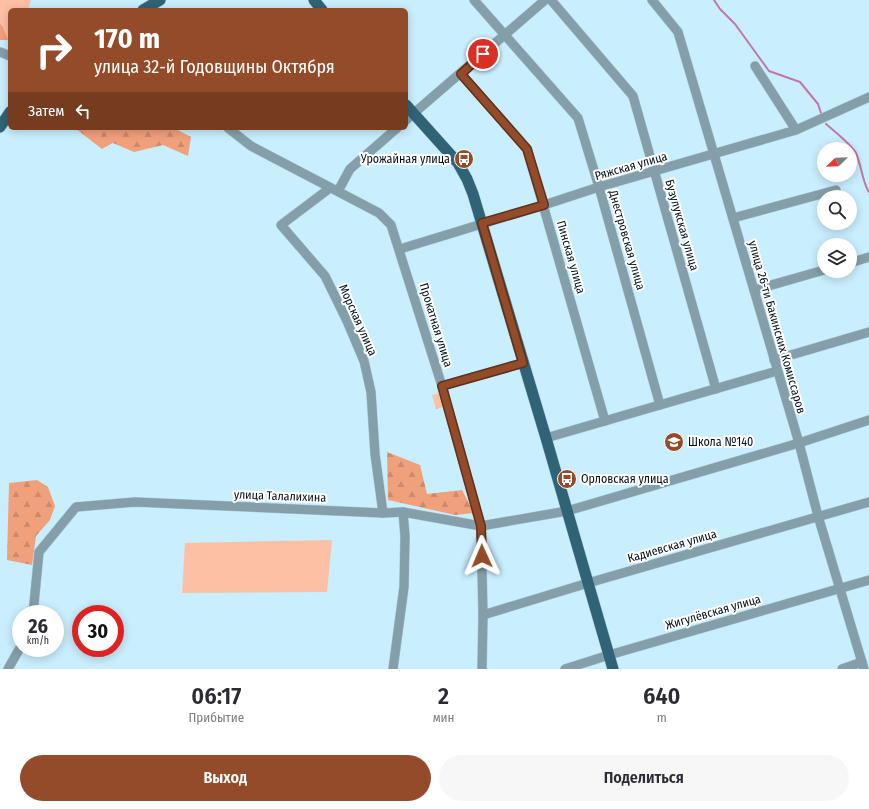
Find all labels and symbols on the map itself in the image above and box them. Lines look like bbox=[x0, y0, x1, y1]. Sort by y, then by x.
pin bbox=[466, 37, 500, 71]
north arrow bbox=[817, 142, 857, 182]
bus stop icon: Урожайная улица bbox=[453, 148, 475, 170]
street label: Ряжская улица bbox=[593, 149, 669, 183]
place label: Урожайная улица bbox=[360, 152, 450, 166]
street label: Бузулукская улица bbox=[662, 178, 702, 272]
street label: Днестровская улица bbox=[606, 188, 648, 292]
street label: Пинская улица bbox=[554, 219, 588, 295]
street label: улица 26-ти Бакинских Комиссаров bbox=[746, 239, 808, 415]
street label: Прокатная улица bbox=[417, 281, 455, 369]
street label: Морская улица bbox=[336, 282, 380, 358]
school or university icon: Школа №140 bbox=[663, 431, 685, 453]
place label: Школа №140 bbox=[688, 435, 753, 449]
bus stop icon: Орловская улица bbox=[556, 468, 578, 490]
place label: Орловская улица bbox=[581, 472, 669, 486]
street label: улица Талалихина bbox=[234, 487, 327, 505]
street label: Кадиевская улица bbox=[626, 527, 718, 565]
position arrow bbox=[461, 535, 503, 577]
street label: Жигулёвская улица bbox=[664, 592, 762, 632]
speed limit sign: 30 bbox=[72, 605, 124, 657]

